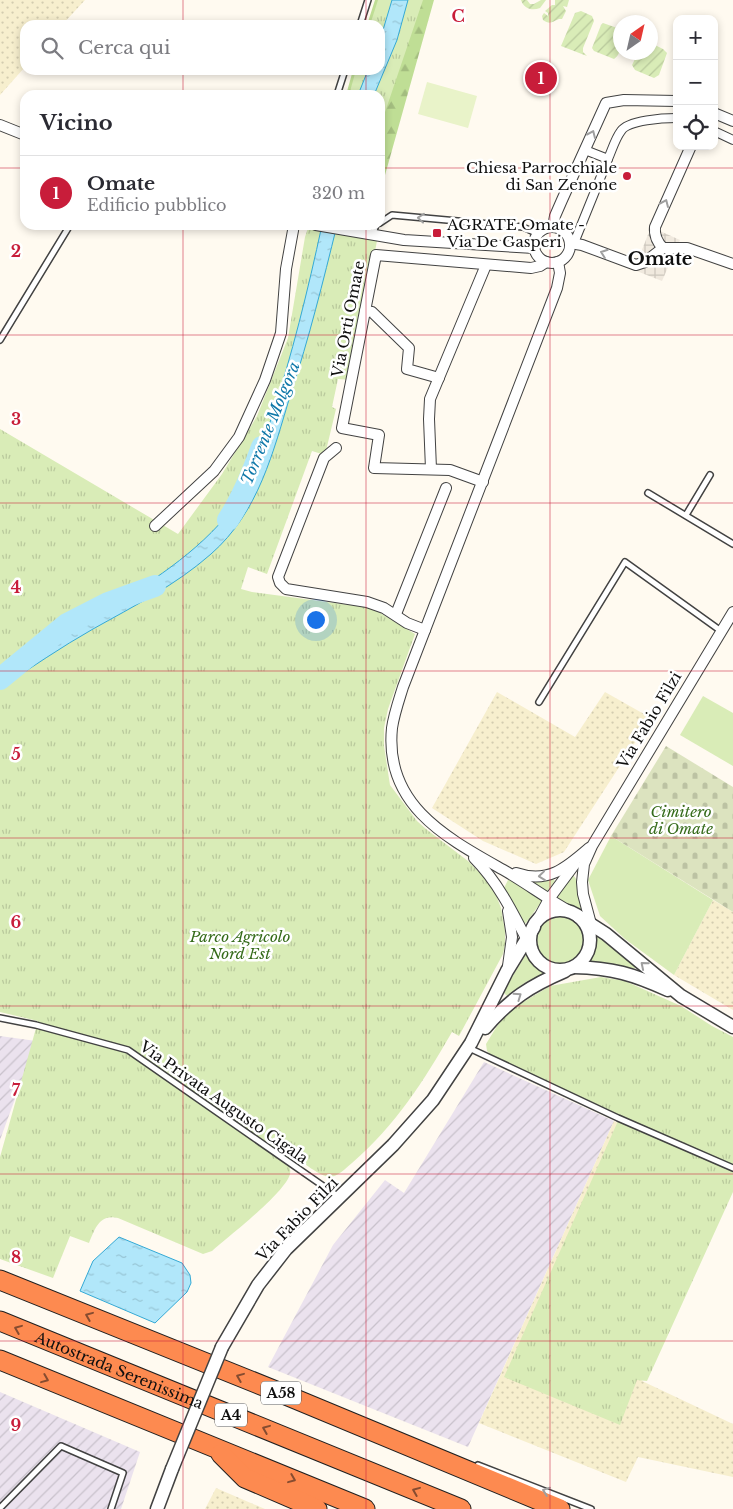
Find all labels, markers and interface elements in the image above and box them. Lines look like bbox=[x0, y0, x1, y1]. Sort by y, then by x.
text: C bbox=[451, 6, 465, 26]
north arrow bbox=[613, 15, 658, 60]
map controls bbox=[673, 15, 718, 150]
button: + bbox=[673, 15, 718, 60]
search box bbox=[20, 20, 385, 75]
icon: search bbox=[38, 34, 66, 62]
text: Cerca qui bbox=[78, 36, 171, 59]
pin: 1 bbox=[525, 59, 557, 97]
button: − bbox=[673, 60, 718, 105]
button: locate bbox=[673, 105, 718, 150]
text: Vicino bbox=[40, 110, 113, 136]
one-way arrow bbox=[586, 130, 597, 139]
place label: Chiesa Parrocchiale di San Zenone bbox=[466, 158, 617, 194]
marker: Chiesa Parrocchiale di San Zenone bbox=[621, 170, 633, 182]
text: Omate bbox=[87, 172, 155, 195]
text: 1 bbox=[53, 183, 59, 203]
text: 320 m bbox=[312, 183, 365, 203]
text: Edificio pubblico bbox=[87, 195, 227, 215]
one-way arrow bbox=[659, 199, 669, 208]
one-way arrow bbox=[417, 212, 425, 223]
place label: AGRATE Omate - Via De Gasperi bbox=[446, 215, 585, 251]
marker: AGRATE Omate - Via De Gasperi bbox=[431, 227, 443, 239]
text: 2 bbox=[11, 241, 21, 261]
district label: Omate bbox=[628, 248, 692, 270]
one-way arrow bbox=[600, 249, 609, 259]
street label: Via Orti Omate bbox=[327, 259, 369, 380]
water label: Torrente Molgora bbox=[236, 359, 304, 487]
text: 3 bbox=[11, 409, 21, 429]
text: 4 bbox=[11, 577, 21, 597]
your location bbox=[303, 607, 329, 633]
street label: Via Fabio Filzi bbox=[612, 668, 685, 773]
text: 5 bbox=[11, 744, 21, 764]
park label: Cimitero di Omate bbox=[649, 802, 713, 838]
one-way arrow bbox=[537, 870, 545, 881]
text: 6 bbox=[11, 912, 22, 932]
park label: Parco Agricolo Nord Est bbox=[189, 927, 291, 963]
one-way arrow bbox=[640, 961, 649, 970]
one-way arrow bbox=[512, 993, 522, 1002]
street label: Via Privata Augusto Cigala bbox=[135, 1036, 312, 1168]
text: 7 bbox=[12, 1080, 21, 1100]
street label: Via Fabio Filzi bbox=[251, 1173, 342, 1266]
text: 8 bbox=[11, 1247, 21, 1267]
one-way arrow bbox=[85, 1312, 94, 1322]
one-way arrow bbox=[14, 1324, 23, 1335]
street label: Autostrada Serenissima bbox=[32, 1327, 207, 1413]
one-way arrow bbox=[40, 1372, 49, 1383]
one-way arrow bbox=[236, 1372, 245, 1383]
road number: A58 bbox=[261, 1382, 301, 1405]
road number: A4 bbox=[215, 1404, 247, 1426]
text: 9 bbox=[11, 1415, 22, 1435]
one-way arrow bbox=[262, 1425, 271, 1436]
one-way arrow bbox=[287, 1473, 296, 1484]
one-way arrow bbox=[412, 1486, 421, 1497]
one-way arrow bbox=[542, 1487, 551, 1497]

